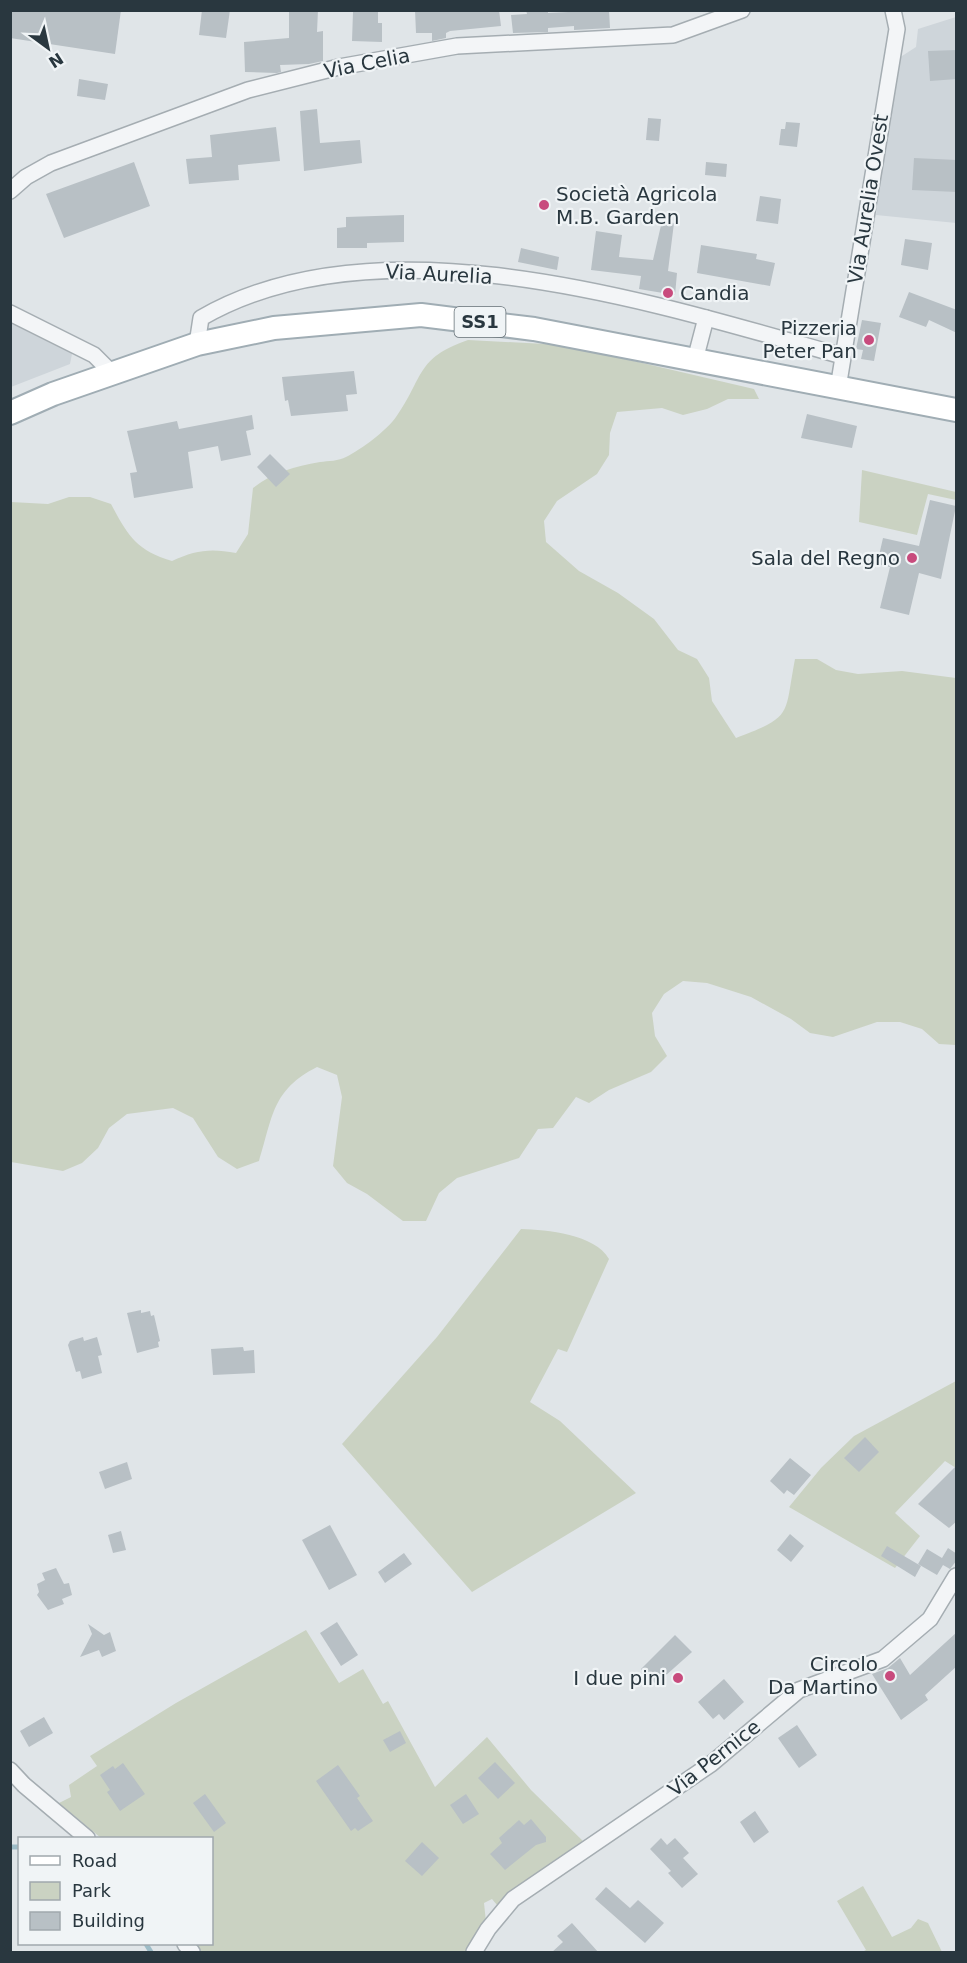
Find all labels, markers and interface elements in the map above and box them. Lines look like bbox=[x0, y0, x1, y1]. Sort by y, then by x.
north arrow bbox=[18, 18, 78, 78]
street label: Via Celia bbox=[322, 43, 412, 83]
text: N bbox=[45, 49, 67, 72]
street label: Via Aurelia Ovest bbox=[843, 112, 893, 286]
place label: Società Agricola M.B. Garden bbox=[556, 182, 717, 229]
marker: Società Agricola M.B. Garden bbox=[537, 198, 551, 212]
street label: Via Aurelia bbox=[385, 259, 493, 289]
place label: Candia bbox=[680, 281, 749, 305]
marker: Candia bbox=[661, 286, 675, 300]
road number: SS1 bbox=[454, 307, 506, 337]
place label: Pizzeria Peter Pan bbox=[763, 316, 857, 363]
marker: Pizzeria Peter Pan bbox=[862, 333, 876, 347]
place label: Sala del Regno bbox=[751, 546, 900, 570]
marker: Sala del Regno bbox=[905, 551, 919, 565]
place label: Circolo Da Martino bbox=[768, 1652, 878, 1699]
place label: I due pini bbox=[573, 1666, 666, 1690]
marker: Circolo Da Martino bbox=[883, 1669, 897, 1683]
marker: I due pini bbox=[671, 1671, 685, 1685]
street label: Via Pernice bbox=[663, 1715, 765, 1801]
legend bbox=[18, 1837, 213, 1945]
text: Road bbox=[72, 1850, 117, 1871]
text: Park bbox=[72, 1880, 111, 1901]
text: Building bbox=[72, 1910, 145, 1931]

